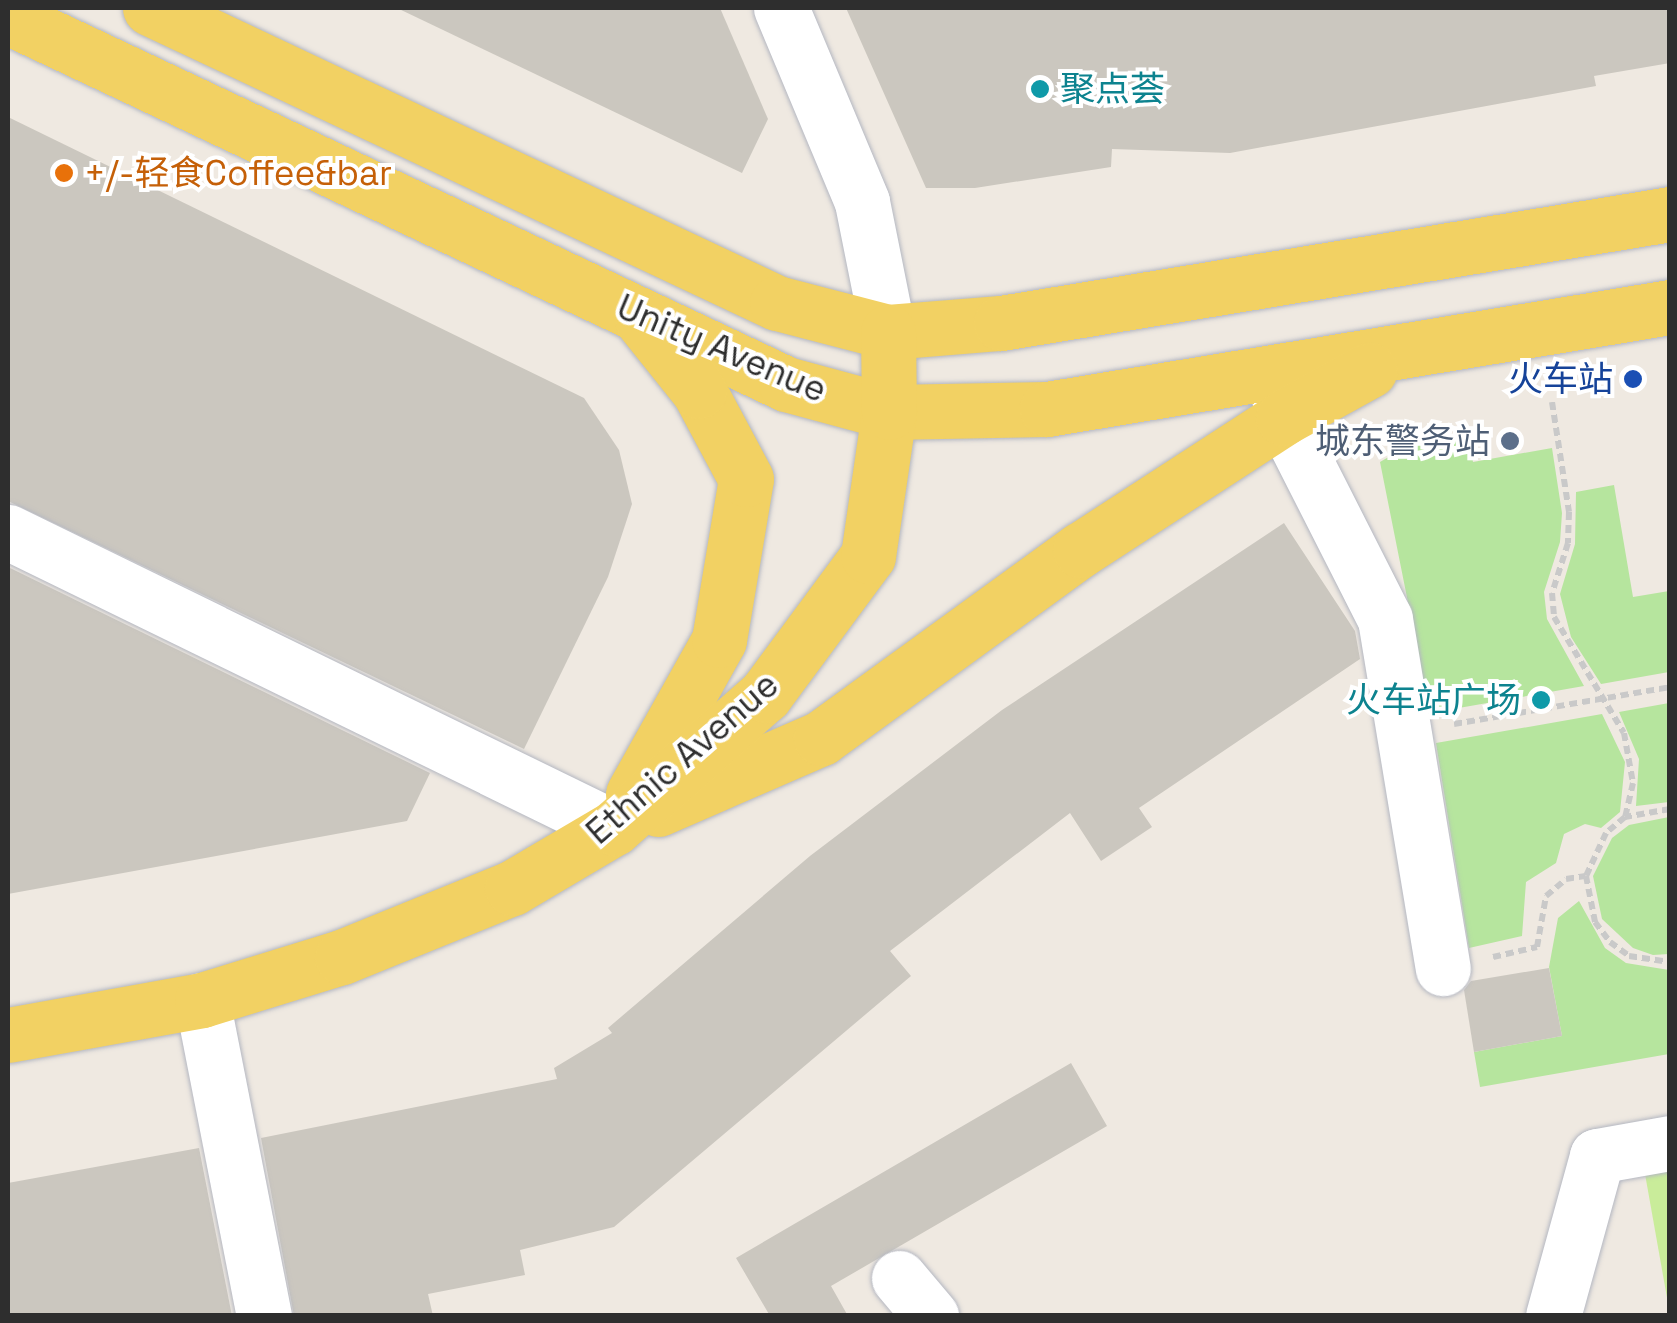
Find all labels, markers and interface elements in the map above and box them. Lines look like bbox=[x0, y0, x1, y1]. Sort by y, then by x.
place label: 聚点荟 bbox=[1060, 68, 1165, 110]
marker: 聚点荟 bbox=[1029, 78, 1051, 100]
place label: +/-轻食Coffee&bar bbox=[84, 152, 392, 194]
marker: +/-轻食Coffee&bar bbox=[53, 162, 75, 184]
street label: Unity Avenue bbox=[611, 285, 833, 411]
place label: 火车站 bbox=[1508, 358, 1613, 400]
marker: 火车站 bbox=[1622, 368, 1644, 390]
place label: 城东警务站 bbox=[1315, 420, 1490, 462]
marker: 城东警务站 bbox=[1499, 430, 1521, 452]
street label: Ethnic Avenue bbox=[577, 663, 787, 853]
place label: 火车站广场 bbox=[1346, 679, 1521, 721]
marker: 火车站广场 bbox=[1530, 689, 1552, 711]

